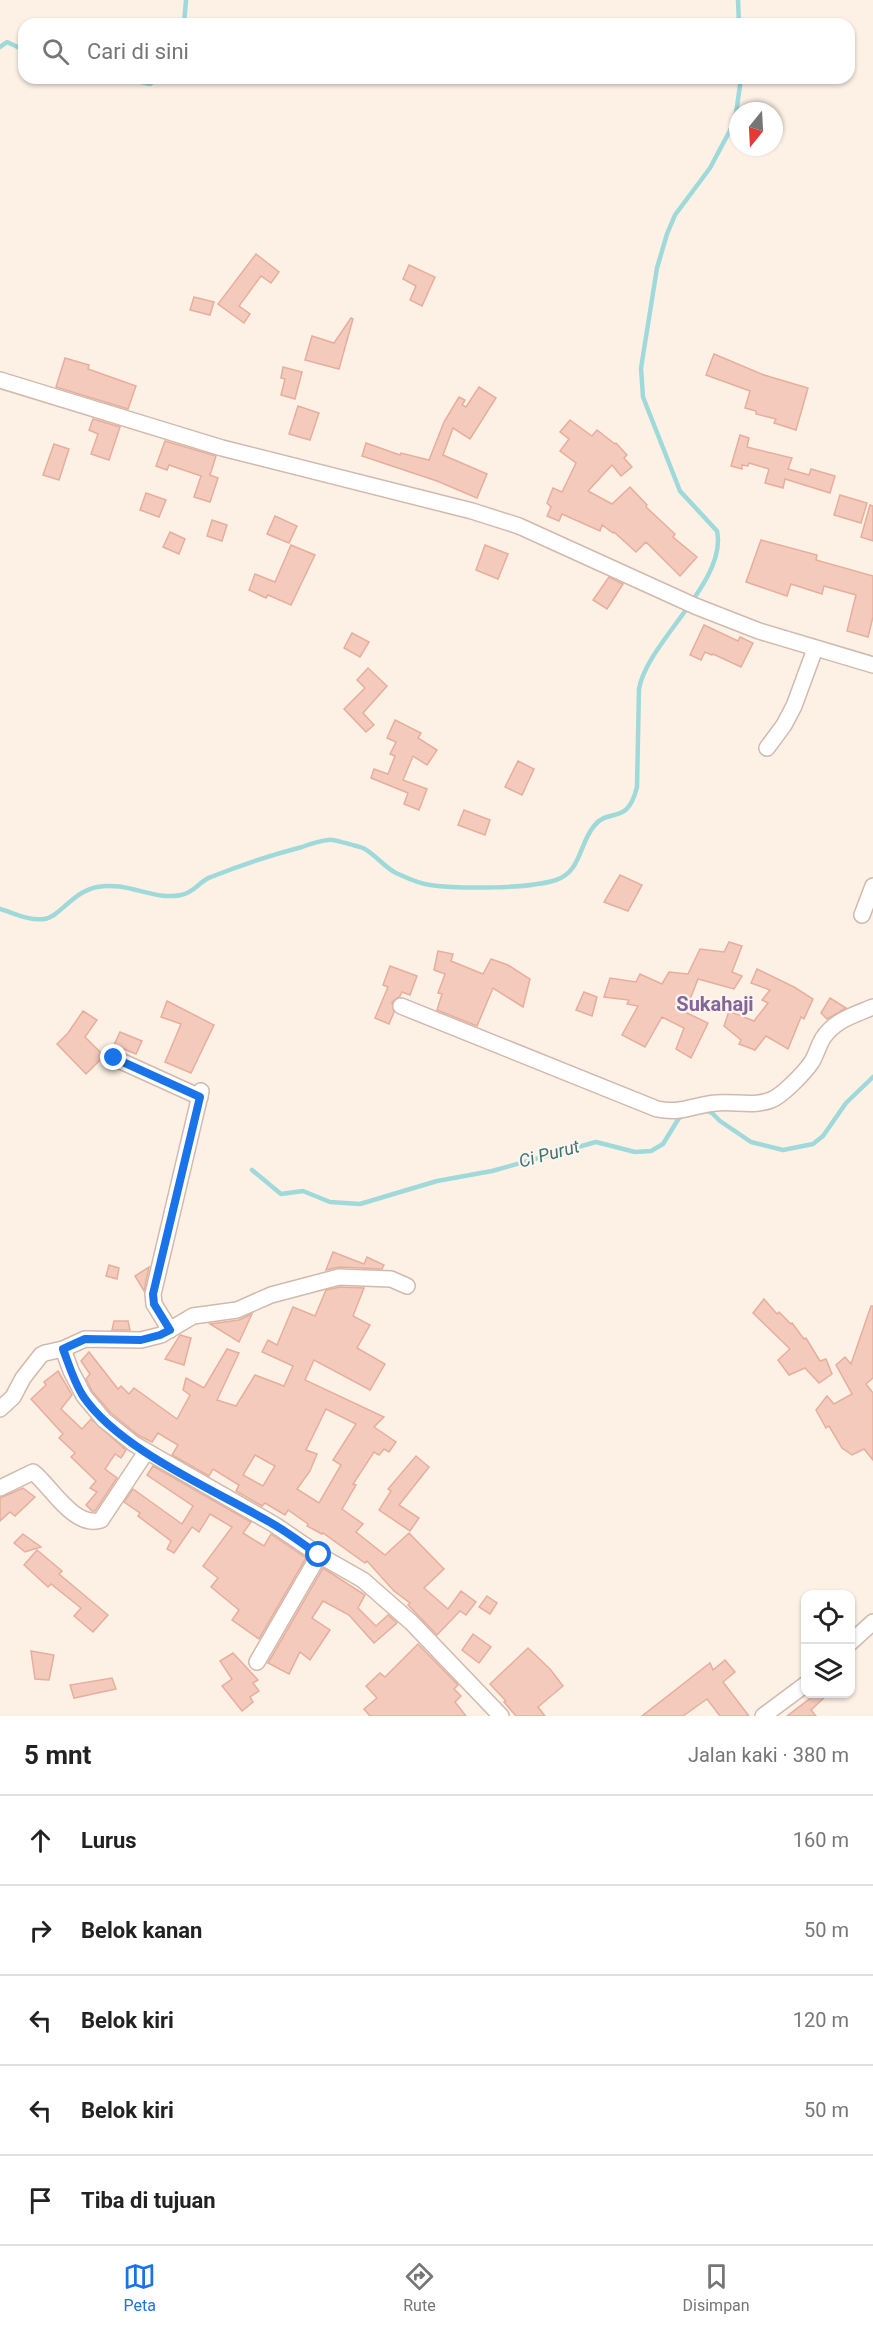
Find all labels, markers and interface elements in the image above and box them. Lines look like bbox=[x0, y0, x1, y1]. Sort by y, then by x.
search box bbox=[18, 18, 855, 84]
icon: search bbox=[39, 35, 72, 68]
text: Cari di sini bbox=[87, 39, 189, 64]
north arrow bbox=[729, 102, 783, 156]
district label: Sukahaji bbox=[676, 992, 754, 1016]
route end bbox=[100, 1044, 126, 1070]
water label: Ci Purut bbox=[516, 1135, 582, 1172]
route start bbox=[305, 1541, 331, 1567]
map controls bbox=[801, 1590, 855, 1698]
button: locate bbox=[801, 1590, 855, 1644]
button: layers bbox=[801, 1644, 855, 1698]
text: 5 mnt bbox=[24, 1740, 91, 1770]
text: Jalan kaki · 380 m bbox=[688, 1743, 849, 1767]
icon: ahead bbox=[24, 1824, 57, 1857]
text: Lurus bbox=[81, 1828, 137, 1853]
text: 160 m bbox=[793, 1828, 849, 1852]
icon: right bbox=[24, 1914, 57, 1947]
text: Belok kanan bbox=[81, 1918, 202, 1943]
text: 50 m bbox=[804, 1918, 849, 1942]
icon: left bbox=[24, 2004, 57, 2037]
text: Belok kiri bbox=[81, 2008, 174, 2033]
text: 120 m bbox=[793, 2008, 849, 2032]
icon: left bbox=[24, 2094, 57, 2127]
text: Belok kiri bbox=[81, 2098, 174, 2123]
text: 50 m bbox=[804, 2098, 849, 2122]
icon: arrive bbox=[24, 2184, 57, 2217]
text: Tiba di tujuan bbox=[81, 2188, 216, 2213]
tab: Peta bbox=[123, 2260, 156, 2315]
tab: Rute bbox=[403, 2260, 436, 2315]
tab: Disimpan bbox=[683, 2260, 750, 2315]

